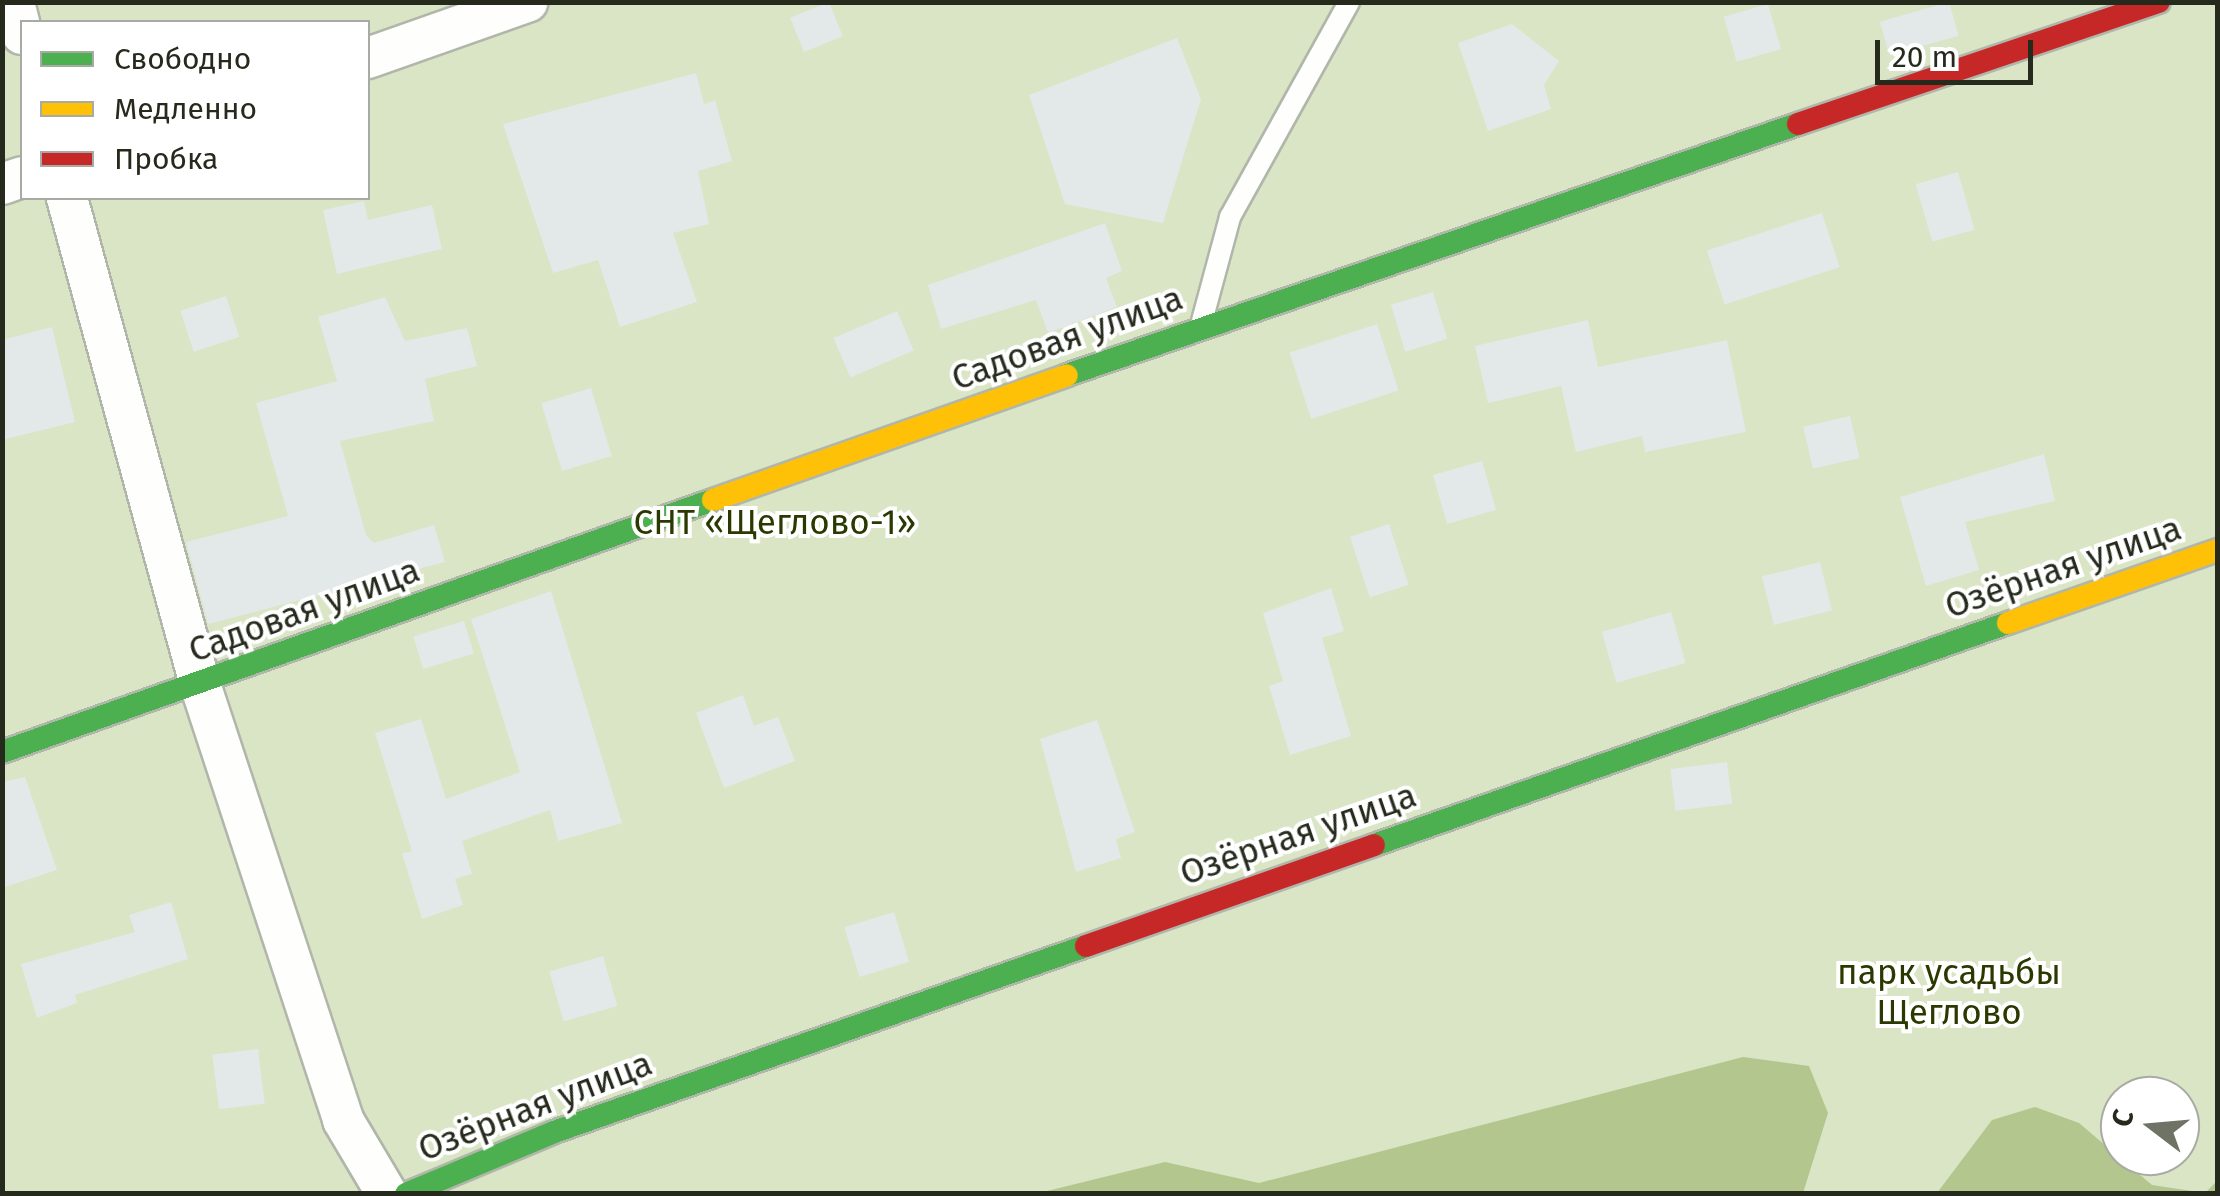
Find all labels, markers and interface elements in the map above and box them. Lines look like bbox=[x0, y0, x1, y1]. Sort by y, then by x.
legend bbox=[20, 20, 370, 200]
scale bar bbox=[1880, 20, 2038, 82]
text: 20 m bbox=[1892, 39, 1957, 75]
text: Свободно bbox=[114, 41, 251, 77]
text: Медленно bbox=[114, 91, 257, 127]
text: Пробка bbox=[114, 141, 218, 177]
street label: Садовая улица bbox=[946, 277, 1188, 399]
park label: СНТ «Щеглово-1» bbox=[634, 501, 916, 543]
street label: Озёрная улица bbox=[1939, 507, 2187, 627]
street label: Садовая улица bbox=[183, 549, 425, 671]
street label: Озёрная улица bbox=[1174, 774, 1422, 894]
park label: парк усадьбы Щеглово bbox=[1837, 951, 2061, 1033]
street label: Озёрная улица bbox=[412, 1042, 658, 1170]
north arrow bbox=[2100, 1076, 2200, 1176]
text: С bbox=[2105, 1106, 2141, 1130]

